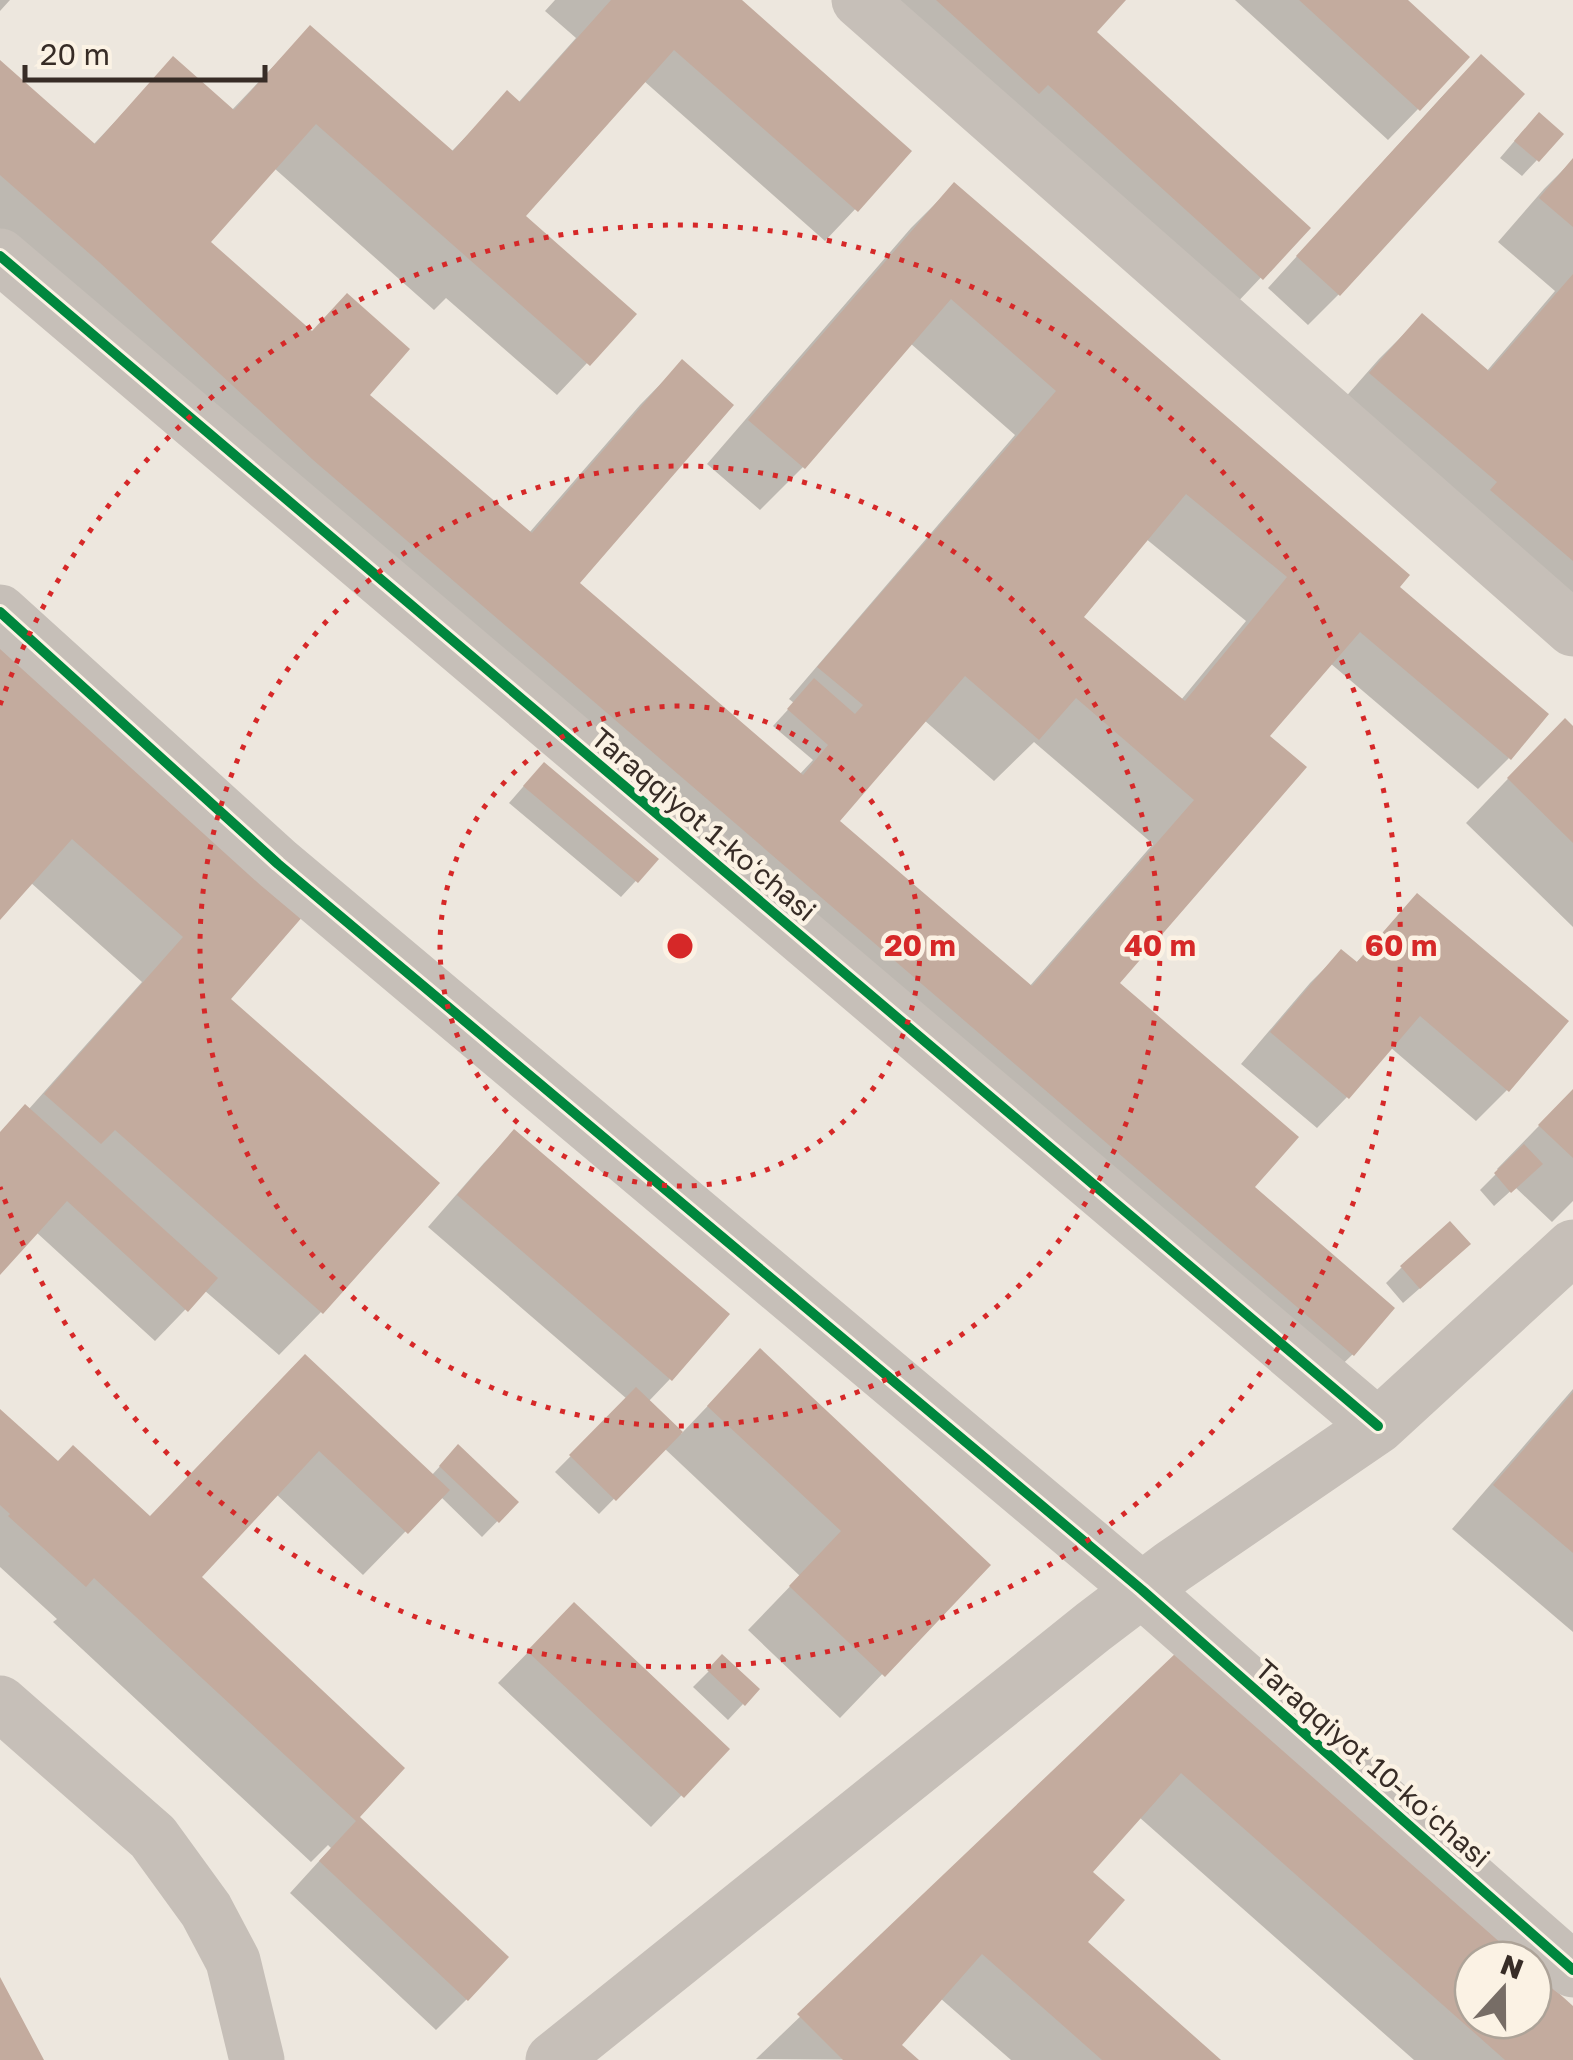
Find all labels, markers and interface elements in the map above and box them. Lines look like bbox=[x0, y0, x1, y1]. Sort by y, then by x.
scale bar bbox=[25, 20, 265, 82]
text: 20 m bbox=[40, 36, 110, 72]
street label: Taraqqiyot 1-koʻchasi bbox=[585, 721, 823, 927]
text: 20 m bbox=[884, 927, 956, 963]
text: 40 m bbox=[1124, 927, 1196, 963]
text: 60 m bbox=[1365, 927, 1437, 963]
centre of rings bbox=[662, 928, 698, 964]
street label: Taraqqiyot 10-koʻchasi bbox=[1249, 1652, 1497, 1874]
north arrow bbox=[1453, 1940, 1553, 2040]
text: N bbox=[1496, 1947, 1528, 1985]

